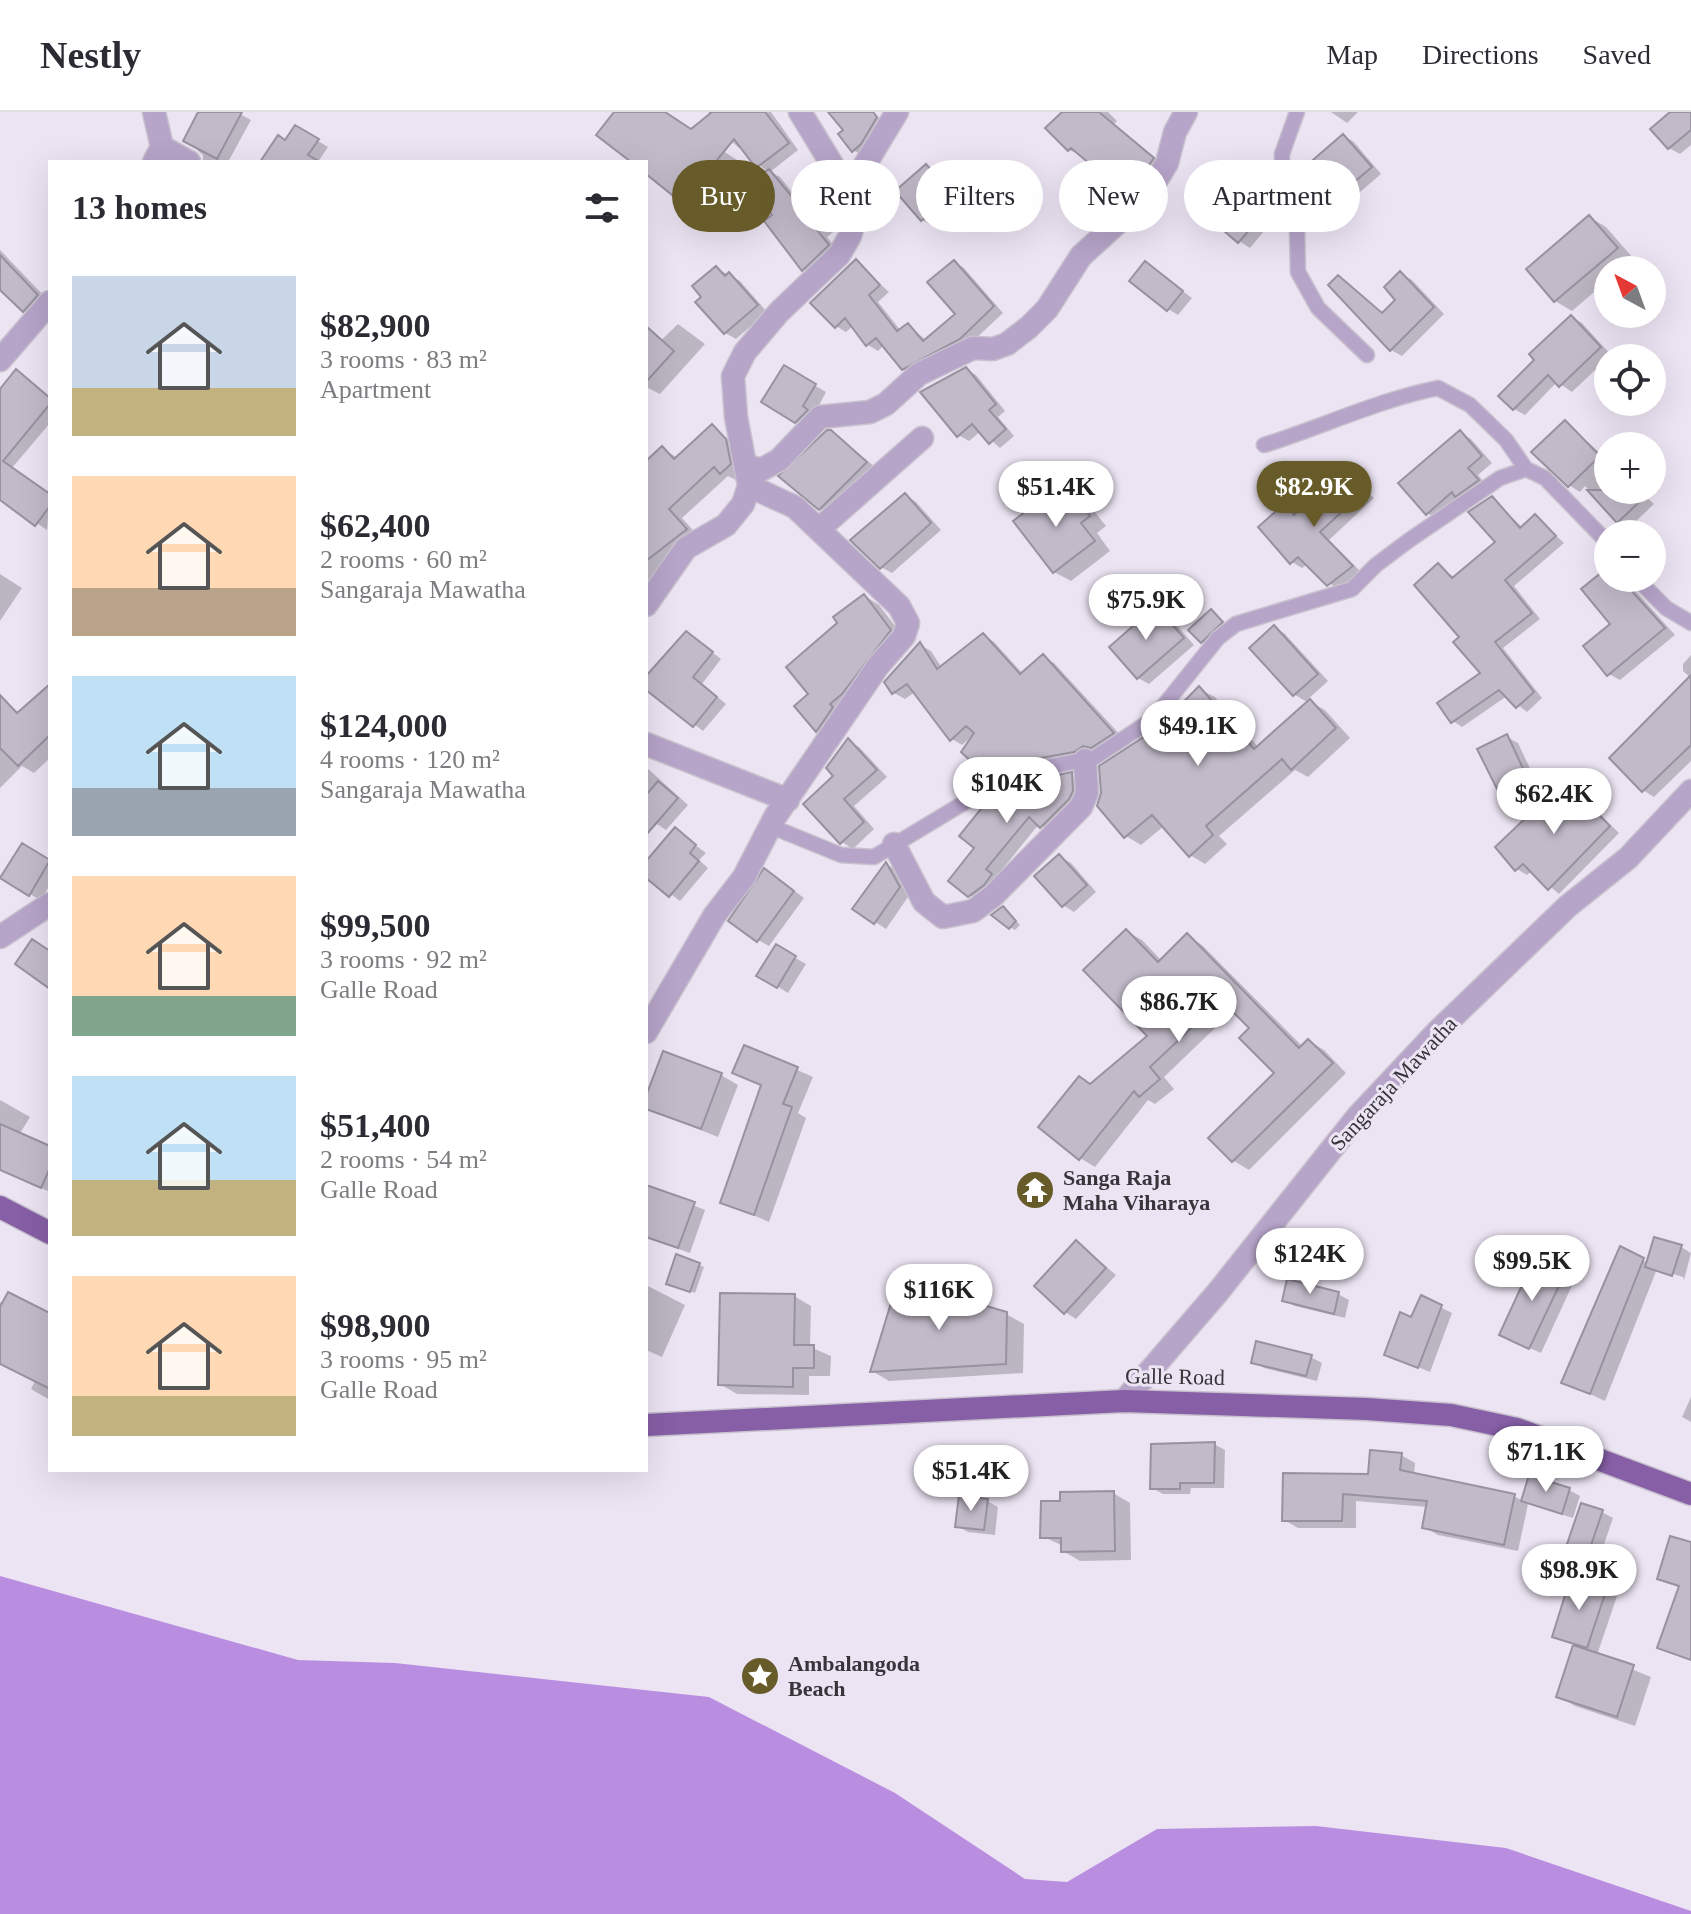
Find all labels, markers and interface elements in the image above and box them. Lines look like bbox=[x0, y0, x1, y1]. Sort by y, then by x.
text: Nestly bbox=[40, 34, 141, 76]
text: Map bbox=[1327, 39, 1378, 70]
text: Directions bbox=[1422, 39, 1539, 70]
text: Saved bbox=[1583, 39, 1651, 70]
chip: Buy bbox=[672, 160, 775, 232]
chip: Rent bbox=[791, 160, 900, 232]
chip: Filters bbox=[916, 160, 1043, 232]
chip: New bbox=[1059, 160, 1168, 232]
chip: Apartment bbox=[1184, 160, 1360, 232]
icon: filters bbox=[580, 186, 624, 230]
text: 13 homes bbox=[72, 189, 207, 226]
north arrow bbox=[1594, 256, 1666, 328]
map controls bbox=[1594, 256, 1666, 592]
text: $82,900 bbox=[320, 307, 431, 344]
icon: home bbox=[136, 308, 232, 404]
button: locate bbox=[1594, 344, 1666, 416]
text: 3 rooms · 83 m² bbox=[320, 345, 487, 374]
text: Apartment bbox=[320, 375, 431, 404]
button: + bbox=[1594, 432, 1666, 504]
pin: $51.4K bbox=[991, 461, 1121, 529]
pin: $82.9K bbox=[1249, 461, 1379, 529]
text: $51.4K bbox=[1017, 472, 1095, 501]
text: $82.9K bbox=[1275, 472, 1353, 501]
text: $62,400 bbox=[320, 507, 431, 544]
icon: home bbox=[136, 508, 232, 604]
button: − bbox=[1594, 520, 1666, 592]
text: 2 rooms · 60 m² bbox=[320, 545, 487, 574]
pin: $75.9K bbox=[1081, 574, 1211, 642]
text: Sangaraja Mawatha bbox=[320, 575, 526, 604]
text: $75.9K bbox=[1107, 585, 1185, 614]
pin: $49.1K bbox=[1133, 700, 1263, 768]
text: $124,000 bbox=[320, 707, 448, 744]
icon: home bbox=[136, 708, 232, 804]
text: $49.1K bbox=[1159, 711, 1237, 740]
text: 4 rooms · 120 m² bbox=[320, 745, 500, 774]
pin: $104K bbox=[951, 757, 1063, 825]
text: $104K bbox=[971, 768, 1043, 797]
pin: $62.4K bbox=[1489, 768, 1619, 836]
text: Sangaraja Mawatha bbox=[320, 775, 526, 804]
text: $62.4K bbox=[1515, 779, 1593, 808]
text: $99,500 bbox=[320, 907, 431, 944]
icon: home bbox=[136, 908, 232, 1004]
text: 3 rooms · 92 m² bbox=[320, 945, 487, 974]
text: Galle Road bbox=[320, 975, 438, 1004]
pin: $86.7K bbox=[1114, 976, 1244, 1044]
text: $86.7K bbox=[1140, 987, 1218, 1016]
street label: Sangaraja Mawatha bbox=[1325, 1011, 1462, 1156]
text: $51,400 bbox=[320, 1107, 431, 1144]
icon: home bbox=[136, 1108, 232, 1204]
text: 2 rooms · 54 m² bbox=[320, 1145, 487, 1174]
place label: Sanga Raja Maha Viharaya bbox=[1063, 1165, 1210, 1215]
temple icon: Sanga Raja Maha Viharaya bbox=[1014, 1169, 1056, 1211]
text: Galle Road bbox=[320, 1175, 438, 1204]
pin: $124K bbox=[1254, 1228, 1366, 1296]
pin: $99.5K bbox=[1467, 1235, 1597, 1303]
text: $124K bbox=[1274, 1239, 1346, 1268]
text: $99.5K bbox=[1493, 1246, 1571, 1275]
pin: $116K bbox=[883, 1264, 995, 1332]
text: $116K bbox=[904, 1275, 974, 1304]
text: $98,900 bbox=[320, 1307, 431, 1344]
icon: home bbox=[136, 1308, 232, 1404]
text: 3 rooms · 95 m² bbox=[320, 1345, 487, 1374]
street label: Galle Road bbox=[1125, 1363, 1225, 1390]
text: Galle Road bbox=[320, 1375, 438, 1404]
pin: $71.1K bbox=[1481, 1426, 1611, 1494]
text: $71.1K bbox=[1507, 1437, 1585, 1466]
pin: $51.4K bbox=[906, 1445, 1036, 1513]
text: $51.4K bbox=[932, 1456, 1010, 1485]
pin: $98.9K bbox=[1514, 1544, 1644, 1612]
text: $98.9K bbox=[1540, 1555, 1618, 1584]
place label: Ambalangoda Beach bbox=[788, 1651, 920, 1701]
place icon: Ambalangoda Beach bbox=[739, 1655, 781, 1697]

